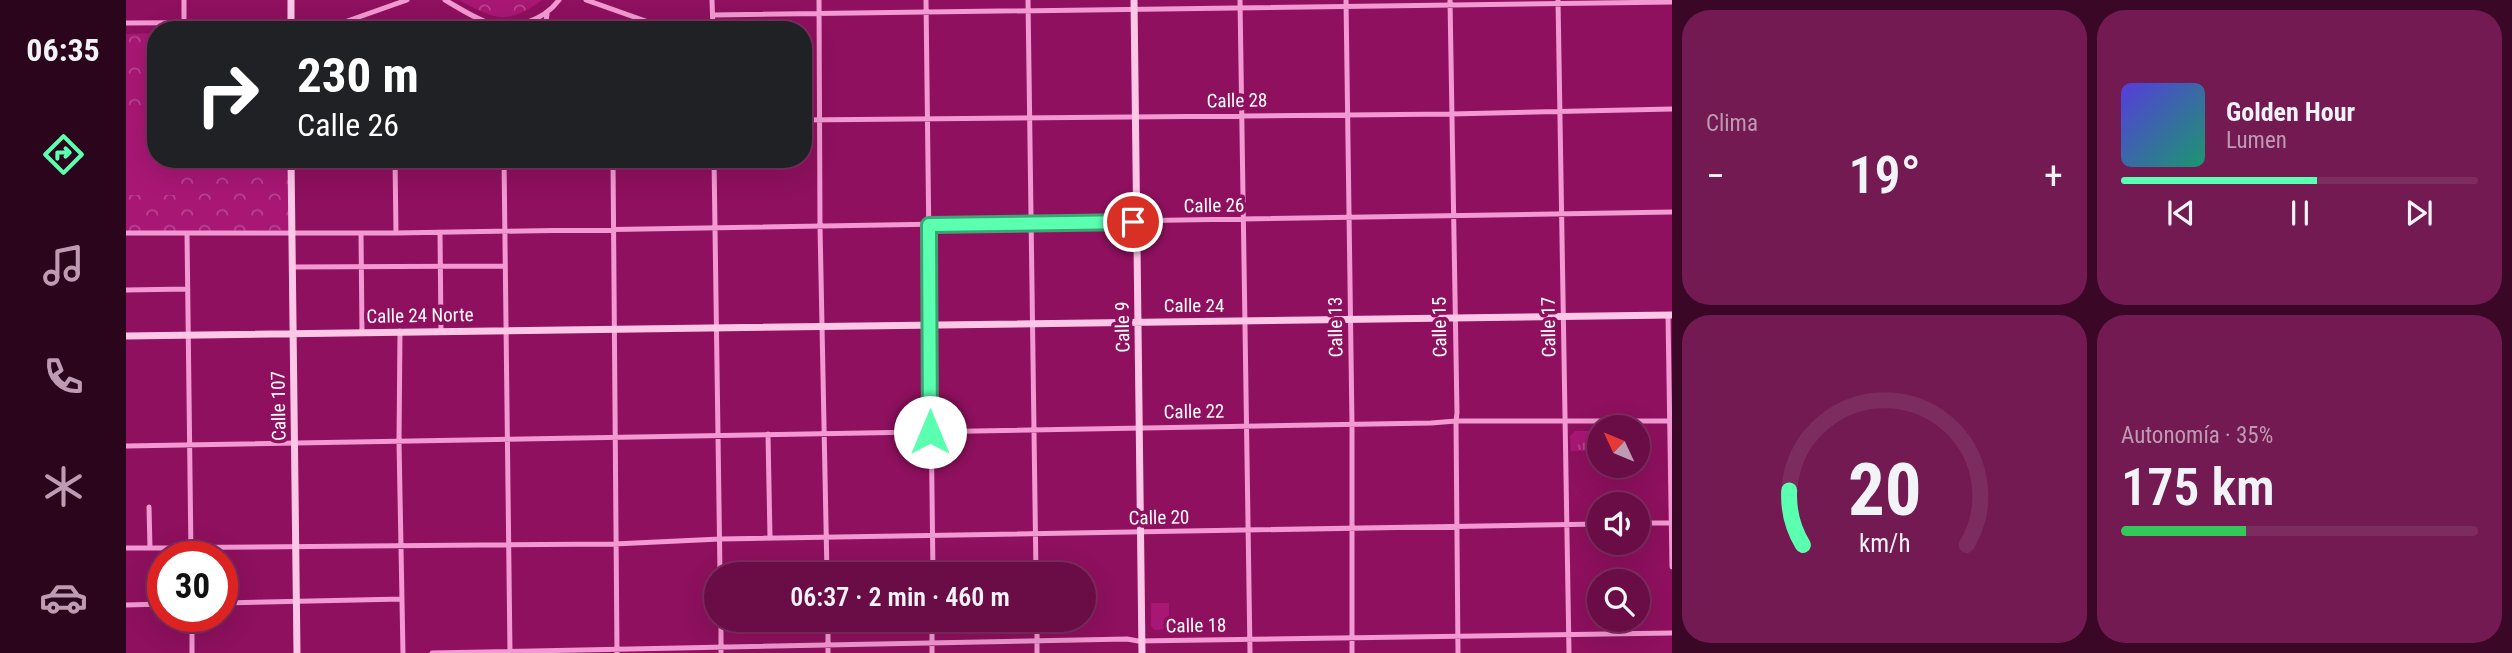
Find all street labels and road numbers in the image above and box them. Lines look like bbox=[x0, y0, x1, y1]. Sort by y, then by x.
street label: Calle 28 bbox=[1207, 88, 1268, 113]
street label: Calle 26 bbox=[1184, 193, 1245, 218]
street label: Calle 24 bbox=[1164, 294, 1224, 317]
street label: Calle 13 bbox=[1323, 296, 1348, 357]
street label: Calle 15 bbox=[1427, 296, 1452, 357]
street label: Calle 17 bbox=[1536, 296, 1561, 357]
street label: Calle 9 bbox=[1111, 301, 1134, 353]
street label: Calle 24 Norte bbox=[366, 303, 474, 328]
street label: Calle 107 bbox=[266, 371, 291, 441]
street label: Calle 22 bbox=[1164, 399, 1225, 424]
street label: Calle 20 bbox=[1129, 505, 1190, 530]
street label: Calle 18 bbox=[1166, 613, 1227, 638]

